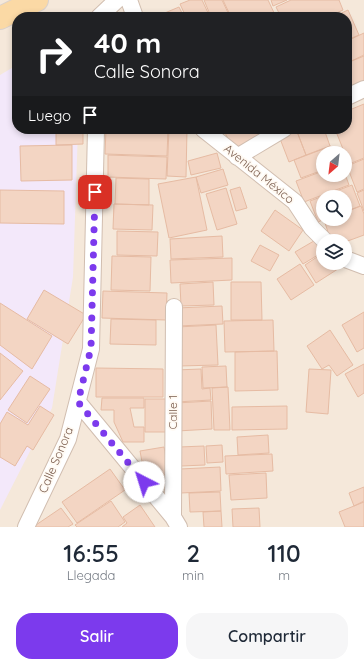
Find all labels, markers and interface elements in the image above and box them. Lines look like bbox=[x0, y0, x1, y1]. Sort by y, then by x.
text: 40 m bbox=[94, 25, 161, 60]
icon: right bbox=[28, 28, 80, 80]
text: Calle Sonora bbox=[94, 60, 200, 83]
icon: arrive bbox=[79, 104, 101, 126]
text: Luego bbox=[28, 106, 71, 125]
street label: Avenida México bbox=[221, 141, 298, 207]
north arrow bbox=[316, 146, 352, 182]
map controls bbox=[316, 146, 352, 270]
pin bbox=[78, 175, 112, 209]
icon: arrive bbox=[84, 181, 106, 203]
button: search bbox=[316, 190, 352, 226]
button: layers bbox=[316, 234, 352, 270]
street label: Calle 1 bbox=[165, 394, 180, 430]
street label: Calle Sonora bbox=[35, 424, 76, 495]
position arrow bbox=[123, 461, 165, 503]
text: 16:55 bbox=[63, 538, 119, 568]
text: 2 bbox=[186, 538, 200, 568]
text: 110 bbox=[268, 538, 301, 568]
text: Llegada bbox=[67, 567, 115, 583]
text: min bbox=[182, 567, 204, 583]
text: m bbox=[278, 567, 290, 583]
button: Salir bbox=[16, 613, 178, 659]
button: Compartir bbox=[186, 613, 348, 659]

